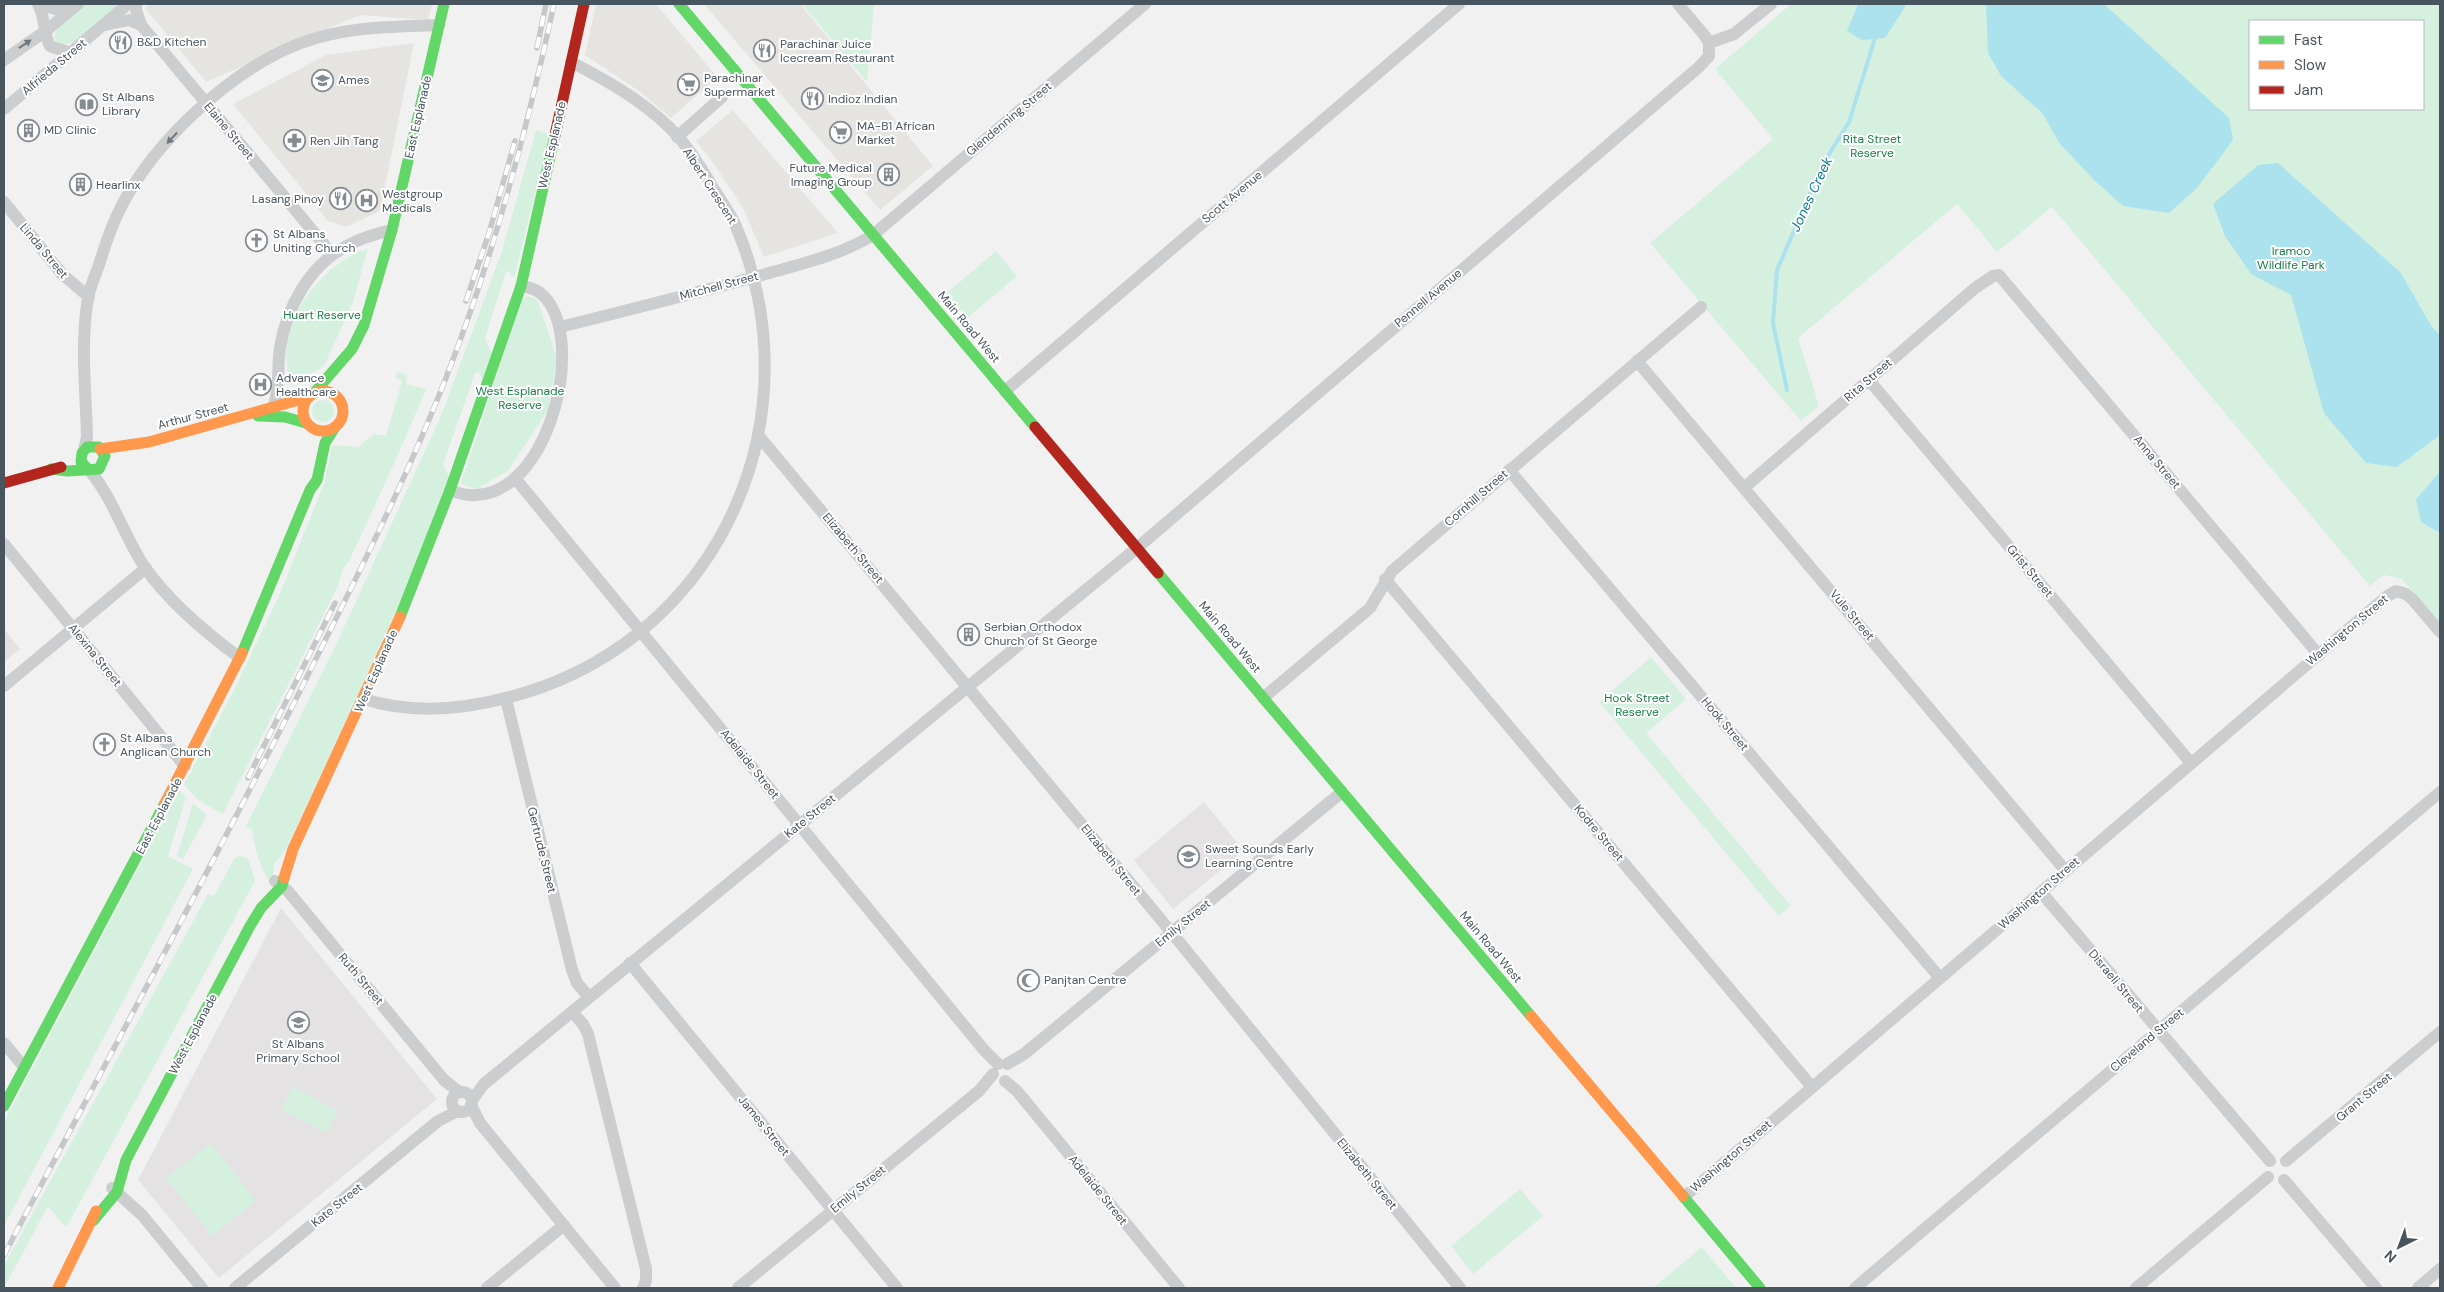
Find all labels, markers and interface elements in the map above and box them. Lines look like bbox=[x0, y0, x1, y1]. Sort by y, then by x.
legend bbox=[2249, 20, 2424, 110]
restaurant icon: B&D Kitchen bbox=[109, 30, 133, 54]
text: Fast bbox=[2294, 30, 2323, 50]
place label: B&D Kitchen bbox=[137, 34, 206, 50]
street label: Alfrieda Street bbox=[18, 35, 90, 99]
place label: Parachinar Juice Icecream Restaurant bbox=[780, 36, 895, 66]
one-way arrow bbox=[18, 39, 31, 49]
restaurant icon: Parachinar Juice Icecream Restaurant bbox=[752, 39, 776, 63]
text: Slow bbox=[2294, 55, 2327, 75]
school or university icon: Ames bbox=[310, 68, 334, 92]
place label: Parachinar Supermarket bbox=[704, 70, 775, 100]
place label: Ames bbox=[338, 72, 370, 88]
supermarket icon: Parachinar Supermarket bbox=[676, 73, 700, 97]
street label: East Esplanade bbox=[401, 74, 435, 160]
street label: Glendenning Street bbox=[963, 78, 1055, 160]
text: Jam bbox=[2294, 80, 2323, 100]
restaurant icon: Indioz Indian bbox=[800, 87, 824, 111]
place label: St Albans Library bbox=[102, 89, 154, 119]
place label: Indioz Indian bbox=[828, 91, 898, 107]
library icon: St Albans Library bbox=[74, 92, 98, 116]
street label: Elaine Street bbox=[200, 99, 258, 163]
street label: West Esplanade bbox=[534, 100, 570, 190]
building icon: MD Clinic bbox=[16, 118, 40, 142]
place label: MA-B1 African Market bbox=[857, 118, 935, 148]
supermarket icon: MA-B1 African Market bbox=[829, 121, 853, 145]
place label: MD Clinic bbox=[44, 122, 96, 138]
pharmacy icon: Ren Jih Tang bbox=[282, 129, 306, 153]
one-way arrow bbox=[166, 131, 178, 143]
park label: Rita Street Reserve bbox=[1843, 131, 1902, 161]
place label: Ren Jih Tang bbox=[310, 133, 379, 149]
street label: Albert Crescent bbox=[679, 145, 741, 228]
water label: Jones Creek bbox=[1786, 153, 1836, 234]
place label: Future Medical Imaging Group bbox=[790, 160, 872, 190]
building icon: Future Medical Imaging Group bbox=[876, 163, 900, 187]
street label: Scott Avenue bbox=[1198, 167, 1266, 227]
building icon: Hearlinx bbox=[68, 173, 92, 197]
place label: Hearlinx bbox=[96, 177, 140, 193]
place label: Westgroup Medicals bbox=[382, 186, 443, 216]
restaurant icon: Lasang Pinoy bbox=[328, 187, 352, 211]
hospital icon: Westgroup Medicals bbox=[354, 189, 378, 213]
place label: Lasang Pinoy bbox=[252, 191, 324, 207]
street label: Linda Street bbox=[16, 220, 72, 282]
place label: St Albans Uniting Church bbox=[273, 226, 355, 256]
church icon: St Albans Uniting Church bbox=[245, 229, 269, 253]
park label: Iramoo Wildlife Park bbox=[2257, 243, 2325, 273]
street label: Pennell Avenue bbox=[1391, 265, 1465, 331]
street label: Mitchell Street bbox=[678, 268, 760, 304]
street label: Main Road West bbox=[934, 288, 1004, 366]
park label: Huart Reserve bbox=[283, 307, 361, 323]
street label: Rita Street bbox=[1841, 355, 1896, 405]
place label: Advance Healthcare bbox=[276, 370, 336, 400]
hospital icon: Advance Healthcare bbox=[248, 373, 272, 397]
park label: West Esplanade Reserve bbox=[476, 383, 565, 413]
street label: Arthur Street bbox=[156, 399, 230, 433]
street label: Anna Street bbox=[2130, 432, 2184, 492]
street label: Cornhill Street bbox=[1441, 466, 1511, 530]
street label: Elizabeth Street bbox=[819, 509, 887, 587]
street label: Grist Street bbox=[2003, 541, 2057, 601]
street label: Vule Street bbox=[1826, 586, 1878, 644]
street label: Washington Street bbox=[2303, 591, 2392, 669]
street label: Main Road West bbox=[1195, 598, 1265, 676]
place label: Serbian Orthodox Church of St George bbox=[984, 619, 1098, 649]
street label: Alexina Street bbox=[65, 620, 126, 690]
building icon: Serbian Orthodox Church of St George bbox=[956, 622, 980, 646]
street label: West Esplanade bbox=[351, 627, 401, 715]
park label: Hook Street Reserve bbox=[1604, 690, 1670, 720]
street label: Hook Street bbox=[1698, 694, 1752, 755]
street label: Adelaide Street bbox=[717, 726, 783, 803]
place label: St Albans Anglican Church bbox=[120, 730, 211, 760]
church icon: St Albans Anglican Church bbox=[92, 733, 116, 757]
street label: East Esplanade bbox=[132, 775, 186, 857]
street label: Kate Street bbox=[781, 790, 839, 842]
street label: Kodre Street bbox=[1571, 801, 1628, 865]
street label: Gertrude Street bbox=[524, 805, 560, 895]
street label: Elizabeth Street bbox=[1077, 821, 1145, 899]
place label: Sweet Sounds Early Learning Centre bbox=[1205, 841, 1314, 871]
school or university icon: Sweet Sounds Early Learning Centre bbox=[1177, 844, 1201, 868]
street label: Washington Street bbox=[1995, 853, 2083, 933]
street label: Emily Street bbox=[1152, 896, 1214, 950]
street label: Main Road West bbox=[1456, 908, 1526, 986]
street label: Disraeli Street bbox=[2085, 946, 2147, 1016]
street label: Ruth Street bbox=[335, 950, 388, 1008]
mosque icon: Panjtan Centre bbox=[1016, 968, 1040, 992]
place label: Panjtan Centre bbox=[1044, 972, 1127, 988]
street label: West Esplanade bbox=[165, 991, 221, 1077]
street label: Cleveland Street bbox=[2107, 1004, 2187, 1076]
school or university icon: St Albans Primary School bbox=[286, 1011, 310, 1035]
place label: St Albans Primary School bbox=[256, 1036, 340, 1066]
street label: Grant Street bbox=[2332, 1069, 2396, 1125]
street label: James Street bbox=[735, 1092, 793, 1160]
street label: Washington Street bbox=[1687, 1116, 1775, 1196]
street label: Elizabeth Street bbox=[1333, 1135, 1401, 1213]
street label: Adelaide Street bbox=[1065, 1152, 1131, 1229]
street label: Emily Street bbox=[827, 1162, 889, 1216]
street label: Kate Street bbox=[308, 1179, 366, 1231]
north arrow bbox=[2374, 1222, 2424, 1272]
text: N bbox=[2380, 1247, 2400, 1267]

